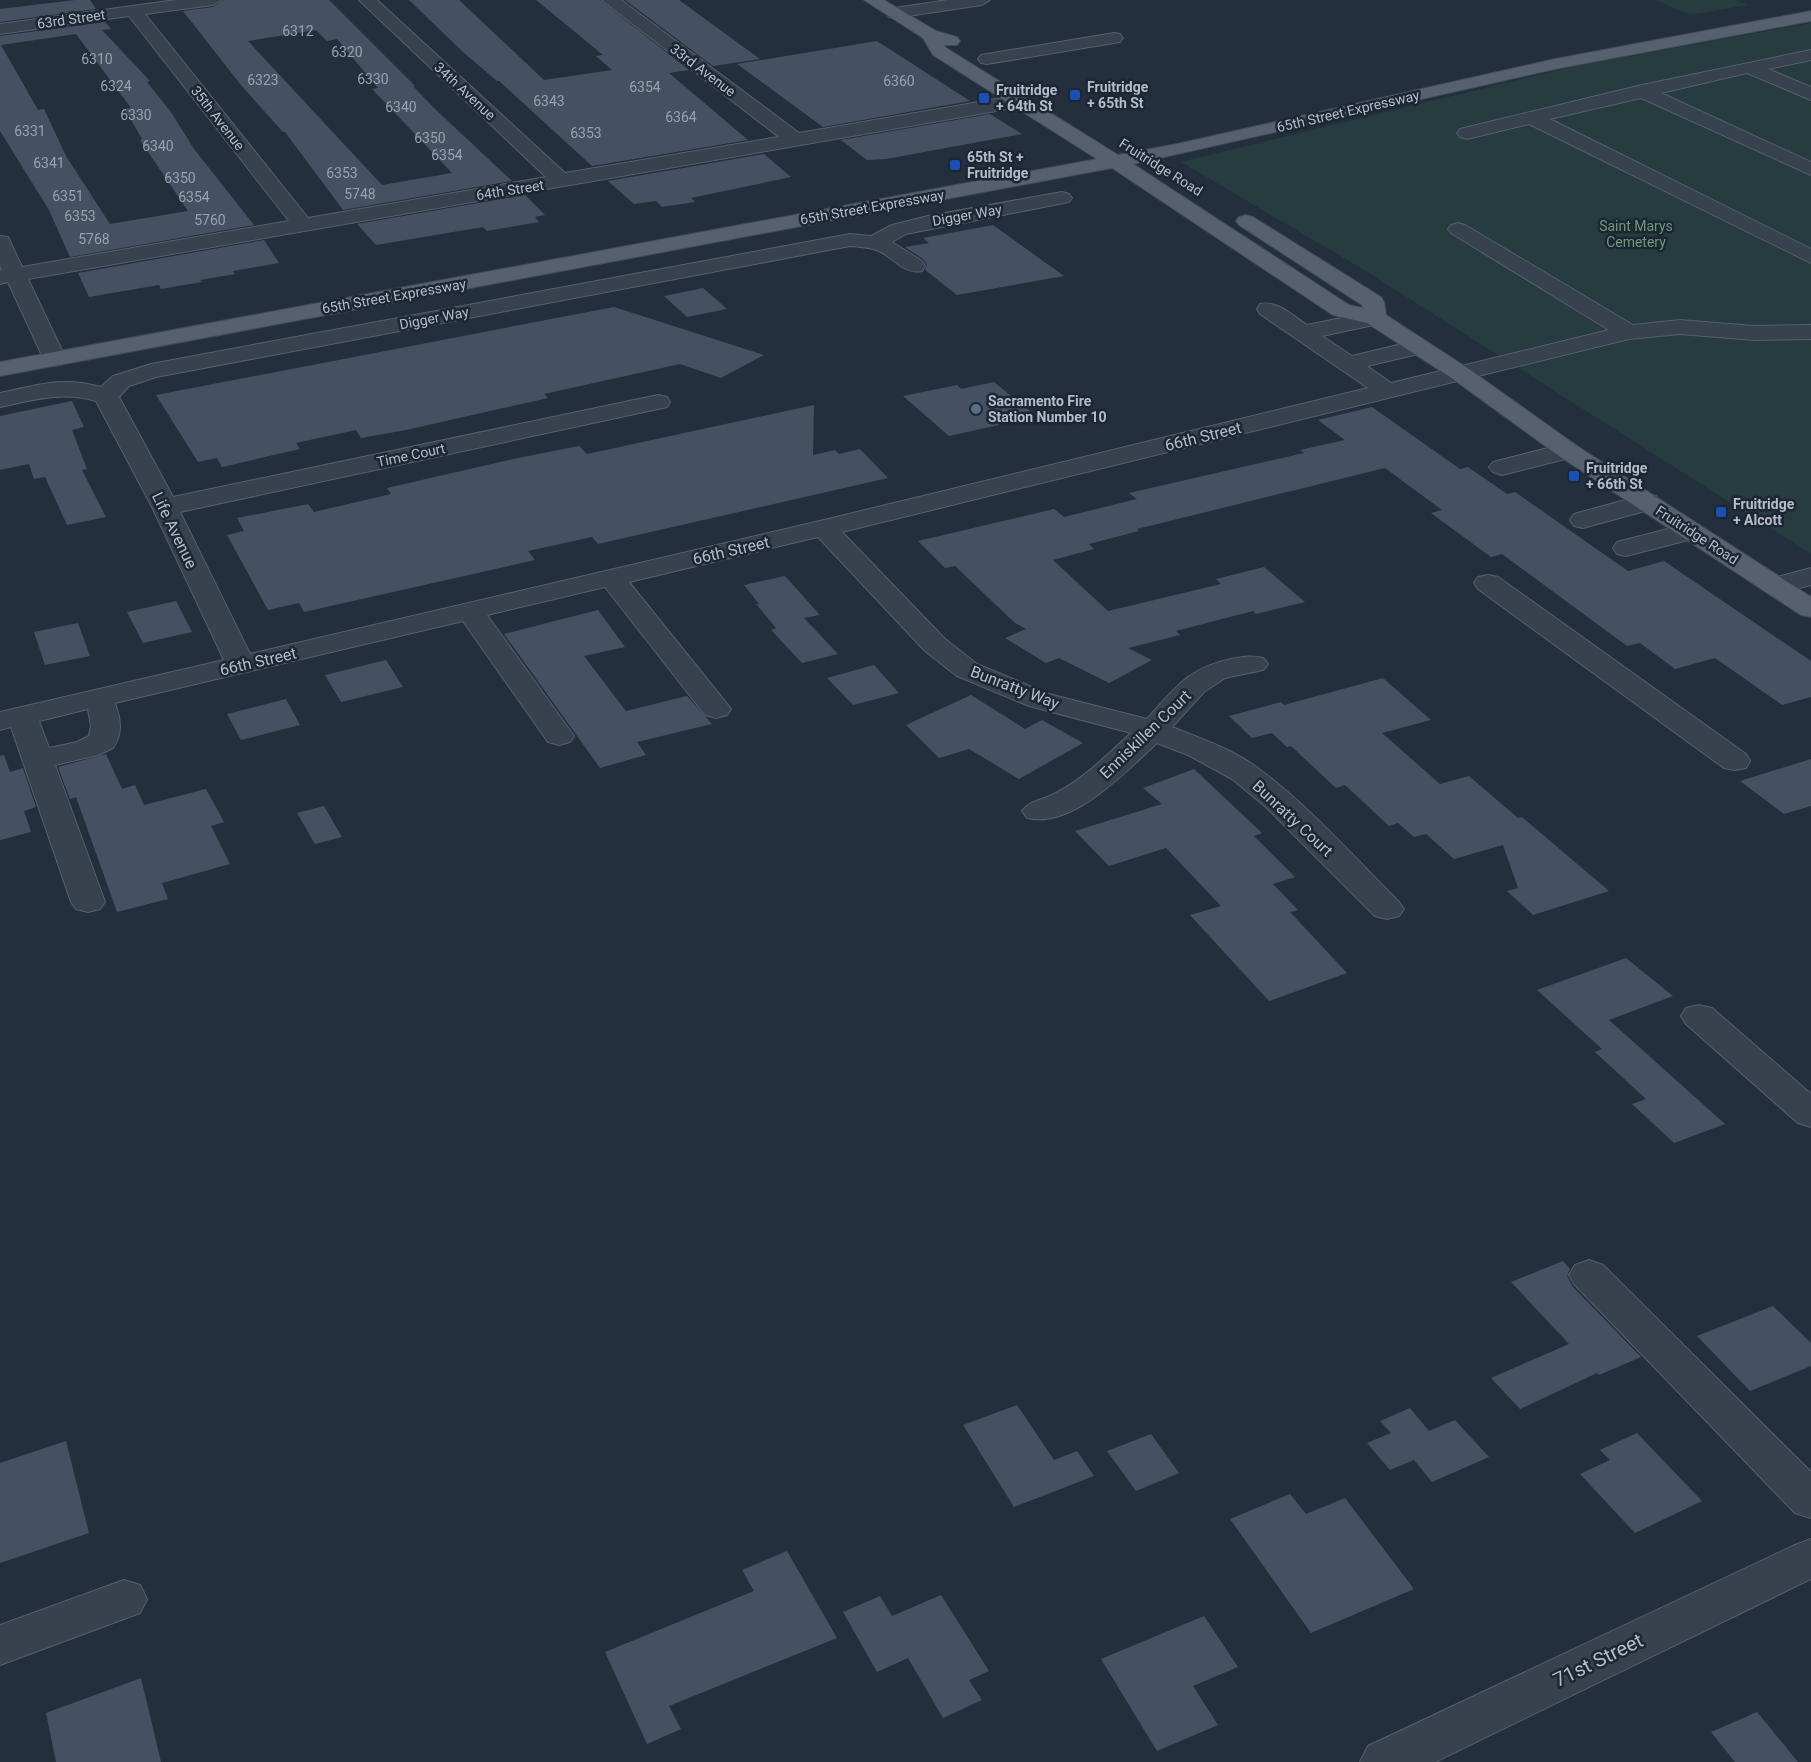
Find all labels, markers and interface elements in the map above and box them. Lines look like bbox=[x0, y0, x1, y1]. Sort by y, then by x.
street label: 63rd Street bbox=[36, 6, 107, 32]
house number: 6312 bbox=[282, 23, 314, 39]
street label: 33rd Avenue bbox=[667, 40, 739, 100]
house number: 6320 bbox=[331, 44, 363, 60]
house number: 6310 bbox=[81, 51, 113, 67]
street label: 34th Avenue bbox=[431, 59, 499, 123]
house number: 6330 bbox=[357, 71, 389, 87]
house number: 6323 bbox=[247, 72, 279, 88]
house number: 6360 bbox=[883, 73, 915, 89]
house number: 6324 bbox=[100, 78, 132, 94]
house number: 6354 bbox=[629, 79, 661, 95]
place label: Fruitridge + 65th St bbox=[1087, 79, 1149, 111]
place label: Fruitridge + 64th St bbox=[996, 82, 1058, 114]
street label: 35th Avenue bbox=[188, 83, 248, 153]
street label: 65th Street Expressway bbox=[1275, 87, 1421, 135]
marker: Fruitridge + 65th St bbox=[1068, 88, 1082, 102]
marker: Fruitridge + 64th St bbox=[977, 91, 991, 105]
house number: 6343 bbox=[533, 93, 565, 109]
house number: 6340 bbox=[385, 99, 417, 115]
house number: 6330 bbox=[120, 107, 152, 123]
house number: 6364 bbox=[665, 109, 697, 125]
house number: 6331 bbox=[14, 123, 46, 139]
house number: 6353 bbox=[570, 125, 602, 141]
house number: 6350 bbox=[414, 130, 446, 146]
street label: Fruitridge Road bbox=[1117, 135, 1205, 199]
house number: 6340 bbox=[142, 138, 174, 154]
house number: 6354 bbox=[431, 147, 463, 163]
place label: 65th St + Fruitridge bbox=[967, 149, 1029, 181]
house number: 6341 bbox=[33, 155, 65, 171]
marker: 65th St + Fruitridge bbox=[948, 158, 962, 172]
house number: 6353 bbox=[326, 165, 358, 181]
house number: 6350 bbox=[164, 170, 196, 186]
street label: 64th Street bbox=[475, 177, 545, 203]
house number: 5748 bbox=[344, 186, 376, 202]
street label: 65th Street Expressway bbox=[799, 186, 946, 228]
house number: 6351 bbox=[52, 188, 84, 204]
house number: 6354 bbox=[178, 189, 210, 205]
street label: Digger Way bbox=[931, 201, 1003, 229]
house number: 6353 bbox=[64, 208, 96, 224]
house number: 5760 bbox=[194, 212, 226, 228]
park label: Saint Marys Cemetery bbox=[1599, 218, 1673, 250]
house number: 5768 bbox=[78, 231, 110, 247]
street label: 65th Street Expressway bbox=[321, 275, 468, 317]
street label: Digger Way bbox=[398, 303, 470, 333]
place label: Sacramento Fire Station Number 10 bbox=[988, 393, 1106, 425]
marker: Sacramento Fire Station Number 10 bbox=[969, 402, 983, 416]
street label: 66th Street bbox=[1163, 418, 1243, 455]
street label: Time Court bbox=[375, 440, 447, 470]
place label: Fruitridge + 66th St bbox=[1586, 460, 1648, 492]
marker: Fruitridge + 66th St bbox=[1567, 469, 1581, 483]
street label: Life Avenue bbox=[148, 489, 201, 572]
place label: Fruitridge + Alcott bbox=[1733, 496, 1795, 528]
street label: Fruitridge Road bbox=[1653, 502, 1741, 568]
marker: Fruitridge + Alcott bbox=[1714, 505, 1728, 519]
street label: 66th Street bbox=[691, 532, 771, 569]
street label: 66th Street bbox=[218, 643, 298, 680]
street label: Bunratty Way bbox=[968, 662, 1062, 713]
street label: Enniskillen Court bbox=[1096, 686, 1195, 783]
street label: Bunratty Court bbox=[1249, 776, 1337, 860]
street label: 71st Street bbox=[1549, 1628, 1647, 1692]

